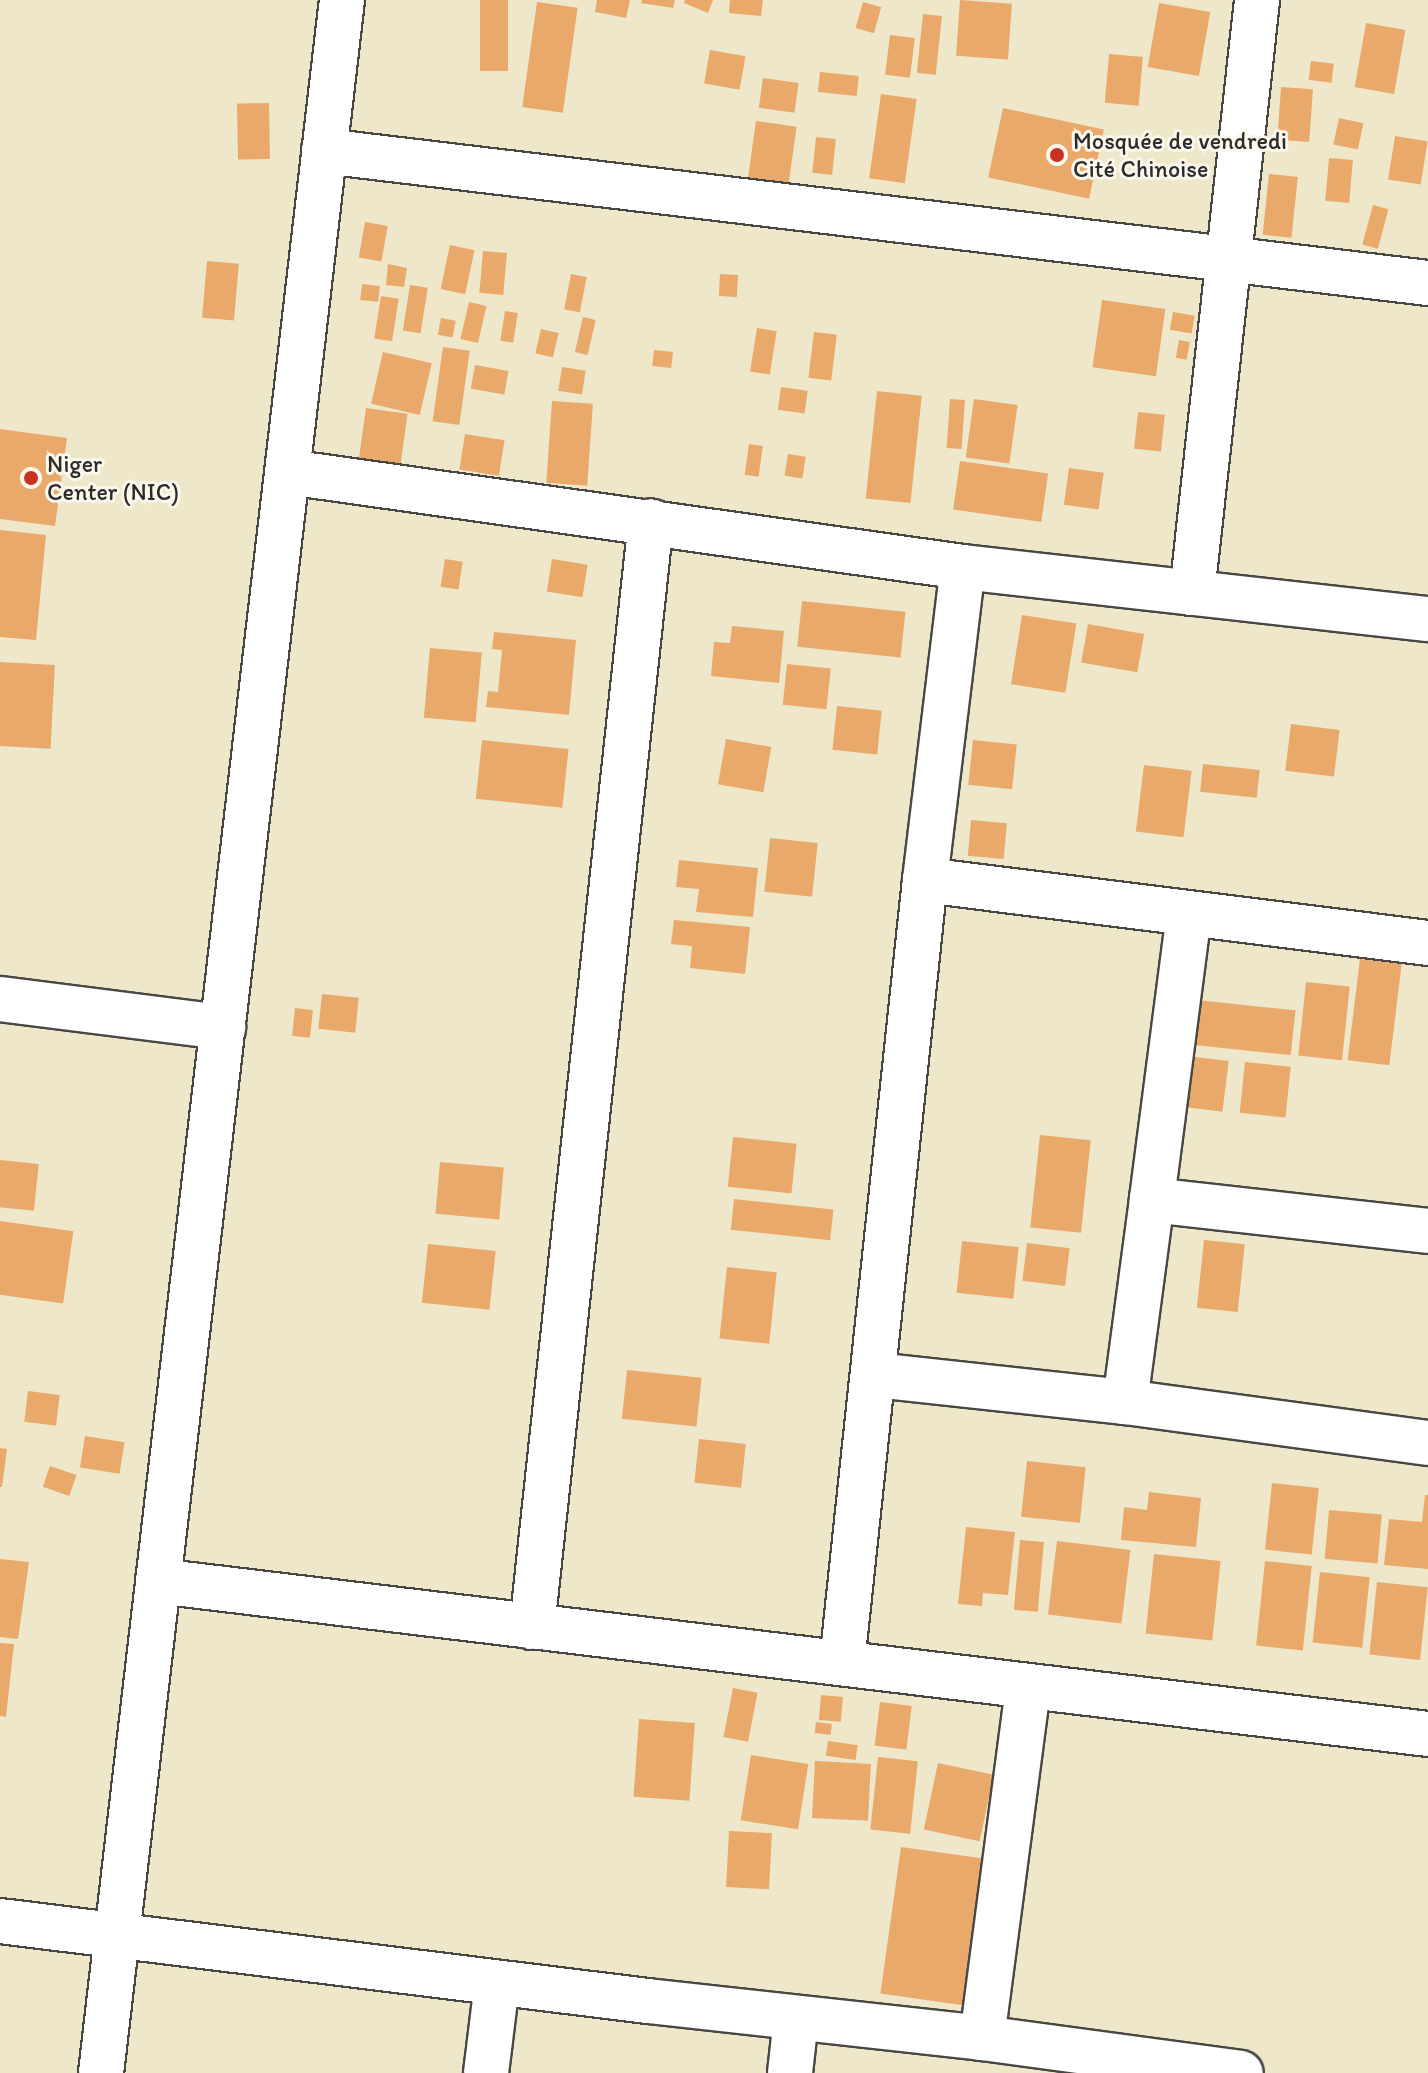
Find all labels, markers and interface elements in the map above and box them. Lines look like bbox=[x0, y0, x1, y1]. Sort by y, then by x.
place label: Mosquée de vendredi Cité Chinoise bbox=[1073, 127, 1287, 183]
marker: Mosquée de vendredi Cité Chinoise bbox=[1048, 146, 1066, 164]
place label: Niger Center (NIC) bbox=[47, 450, 179, 506]
marker: Niger Center (NIC) bbox=[22, 469, 40, 487]

